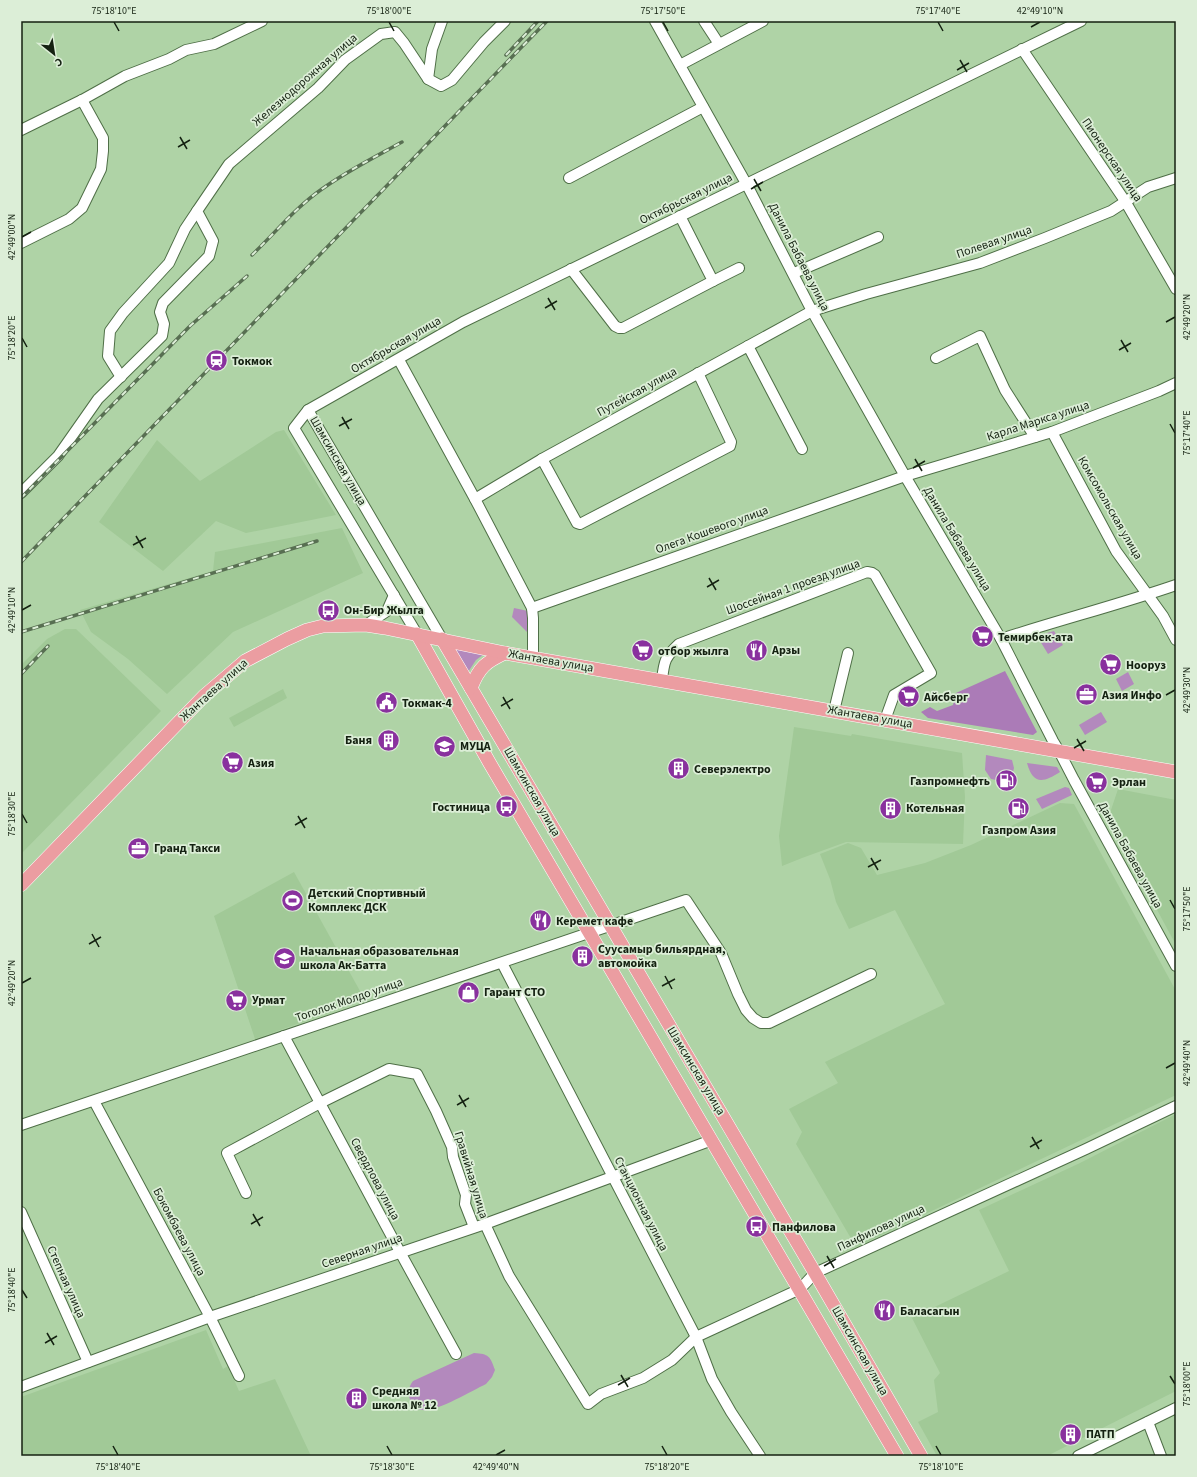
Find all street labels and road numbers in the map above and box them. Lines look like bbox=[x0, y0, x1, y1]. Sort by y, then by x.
street label: Железнодорожная улица bbox=[249, 30, 361, 130]
street label: Пионерская улица bbox=[1078, 115, 1146, 205]
street label: Октябрьская улица bbox=[637, 169, 735, 229]
street label: Данила Бабаева улица bbox=[764, 200, 834, 314]
street label: Полевая улица bbox=[954, 221, 1034, 263]
street label: Октябрьская улица bbox=[348, 312, 444, 378]
street label: Путейская улица bbox=[594, 363, 680, 421]
street label: Карла Маркса улица bbox=[985, 396, 1091, 446]
street label: Шамсинская улица bbox=[306, 413, 370, 509]
street label: Комсомольская улица bbox=[1074, 453, 1146, 563]
street label: Данила Бабаева улица bbox=[919, 483, 995, 595]
street label: Олега Кошевого улица bbox=[653, 502, 771, 558]
street label: Шоссейная 1 проезд улица bbox=[724, 555, 862, 619]
street label: Жантаева улица bbox=[507, 645, 595, 677]
street label: Жантаева улица bbox=[176, 655, 252, 725]
street label: Жантаева улица bbox=[826, 701, 914, 733]
street label: Шамсинская улица bbox=[500, 744, 564, 840]
street label: Данила Бабаева улица bbox=[1094, 799, 1166, 911]
street label: Тоголок Молдо улица bbox=[293, 974, 405, 1026]
street label: Шамсинская улица bbox=[663, 1024, 729, 1118]
street label: Гравийная улица bbox=[450, 1129, 492, 1221]
street label: Свердлова улица bbox=[346, 1135, 404, 1223]
street label: Станционная улица bbox=[610, 1154, 672, 1254]
street label: Бокомбаева улица bbox=[149, 1185, 209, 1279]
street label: Панфилова улица bbox=[834, 1200, 928, 1256]
street label: Северная улица bbox=[319, 1229, 405, 1273]
street label: Степная улица bbox=[43, 1243, 89, 1321]
street label: Шамсинская улица bbox=[828, 1303, 892, 1399]

